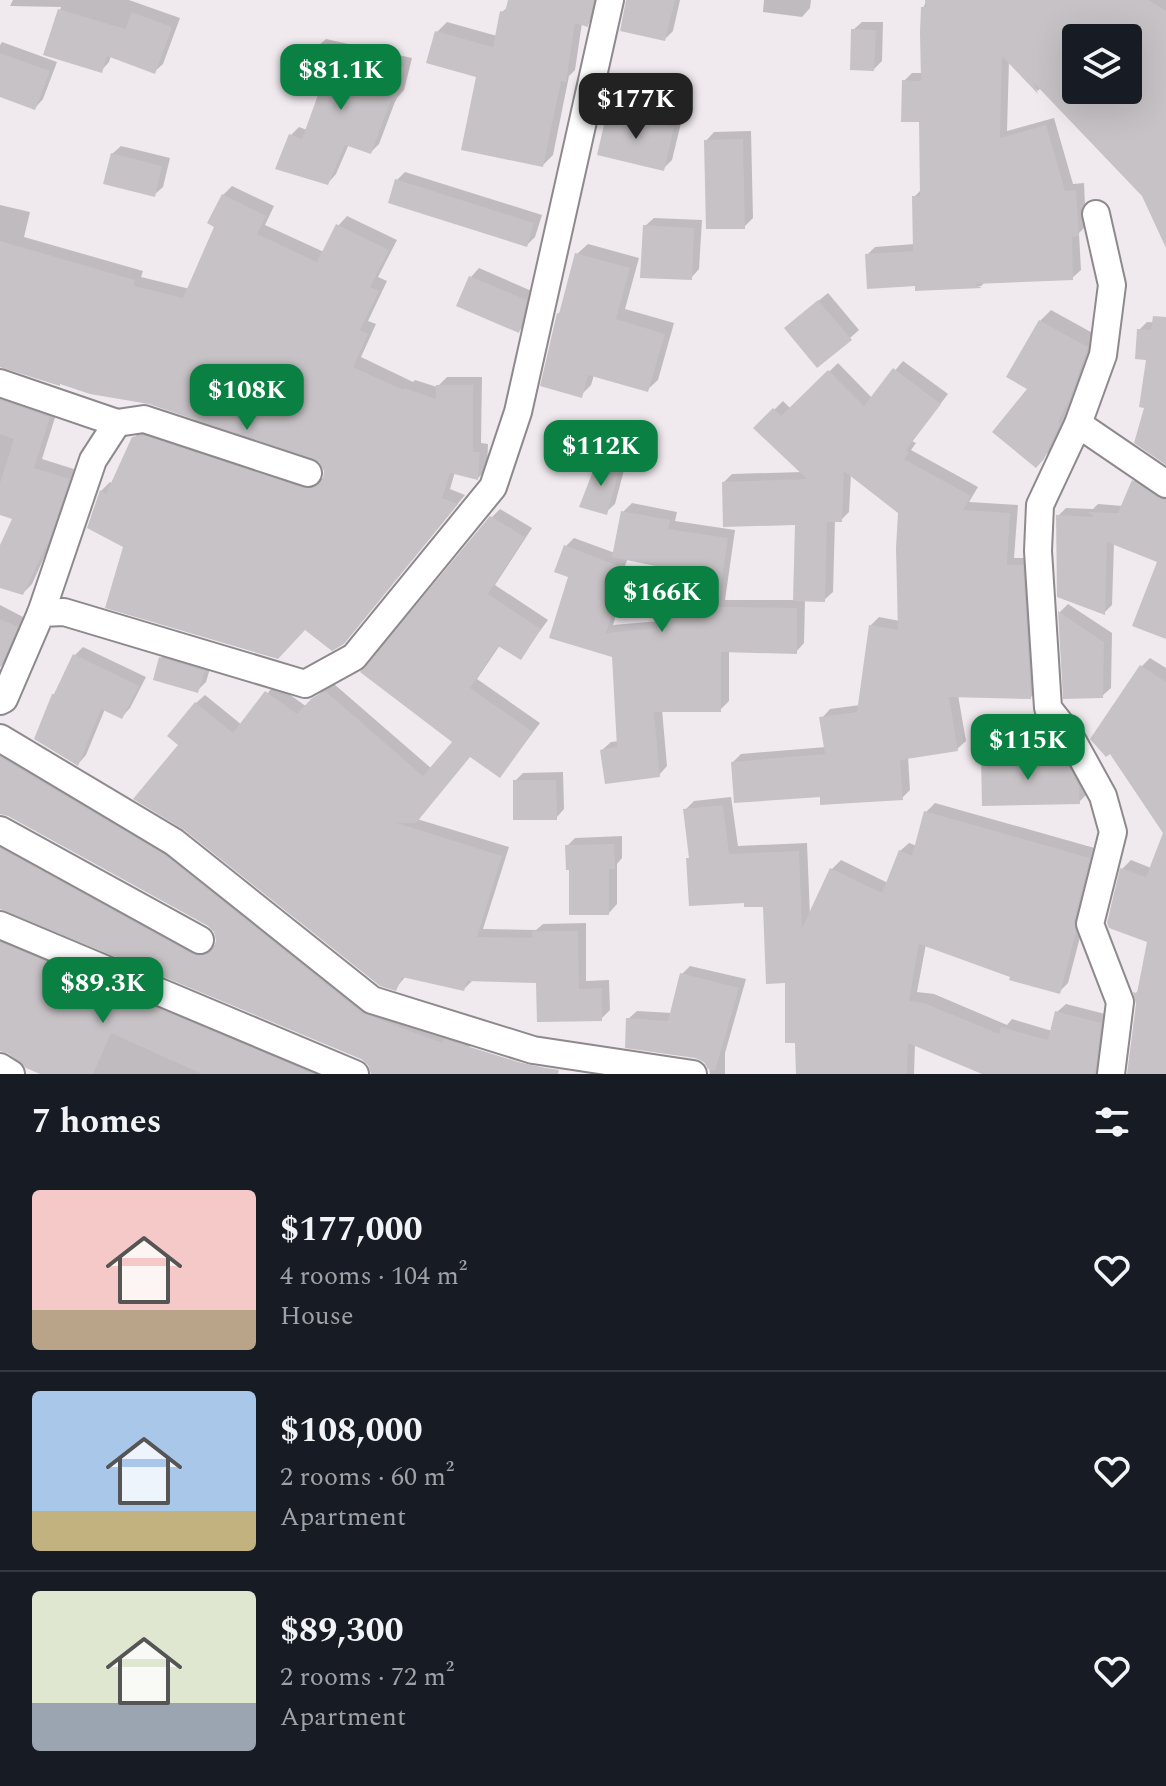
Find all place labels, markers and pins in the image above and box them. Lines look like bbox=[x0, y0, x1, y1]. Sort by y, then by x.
pin: $81.1K bbox=[276, 44, 406, 112]
pin: $177K bbox=[580, 73, 692, 141]
pin: $108K bbox=[191, 364, 303, 432]
pin: $112K bbox=[545, 420, 657, 488]
pin: $166K bbox=[606, 566, 718, 634]
pin: $115K bbox=[972, 714, 1084, 782]
pin: $89.3K bbox=[38, 957, 168, 1025]

